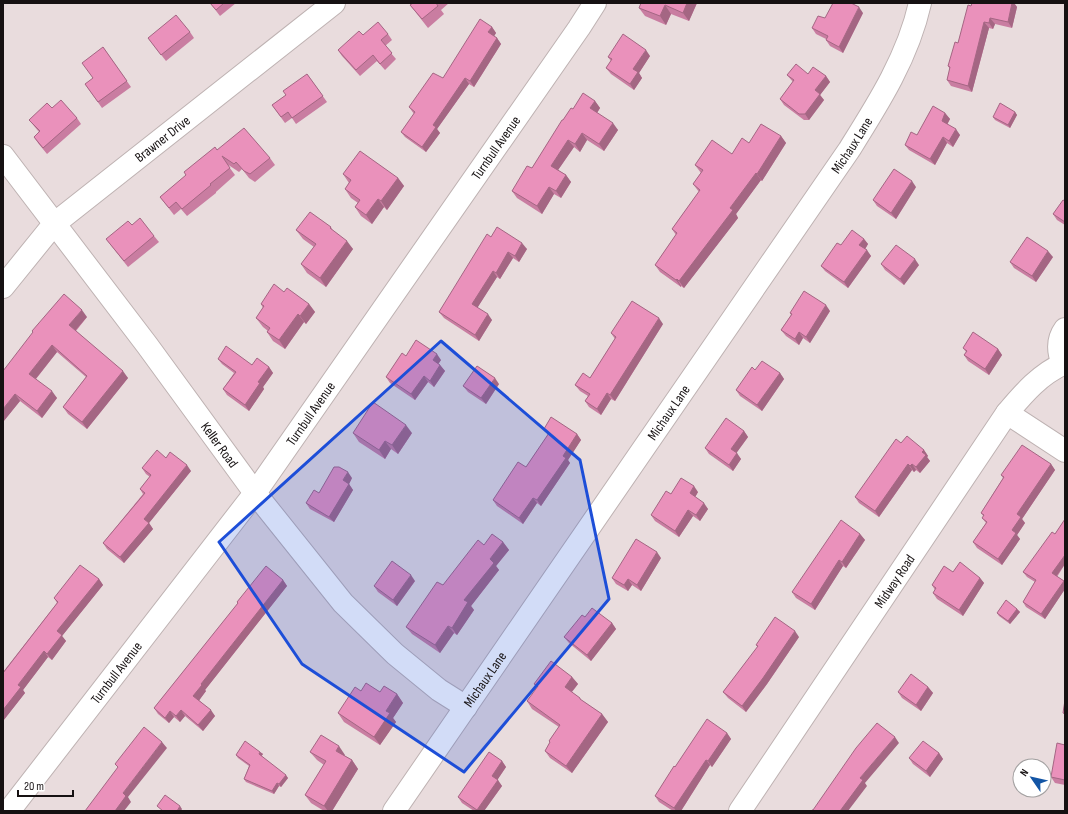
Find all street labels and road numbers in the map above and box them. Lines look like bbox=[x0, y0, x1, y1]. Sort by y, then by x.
street label: Brawner Drive bbox=[131, 112, 193, 166]
street label: Turnbull Avenue bbox=[468, 112, 524, 183]
street label: Michaux Lane bbox=[827, 114, 876, 176]
street label: Turnbull Avenue bbox=[282, 378, 339, 449]
street label: Michaux Lane bbox=[643, 381, 693, 443]
street label: Keller Road bbox=[197, 419, 242, 471]
street label: Midway Road bbox=[870, 551, 918, 611]
street label: Turnbull Avenue bbox=[87, 638, 145, 707]
street label: Michaux Lane bbox=[460, 648, 510, 710]

